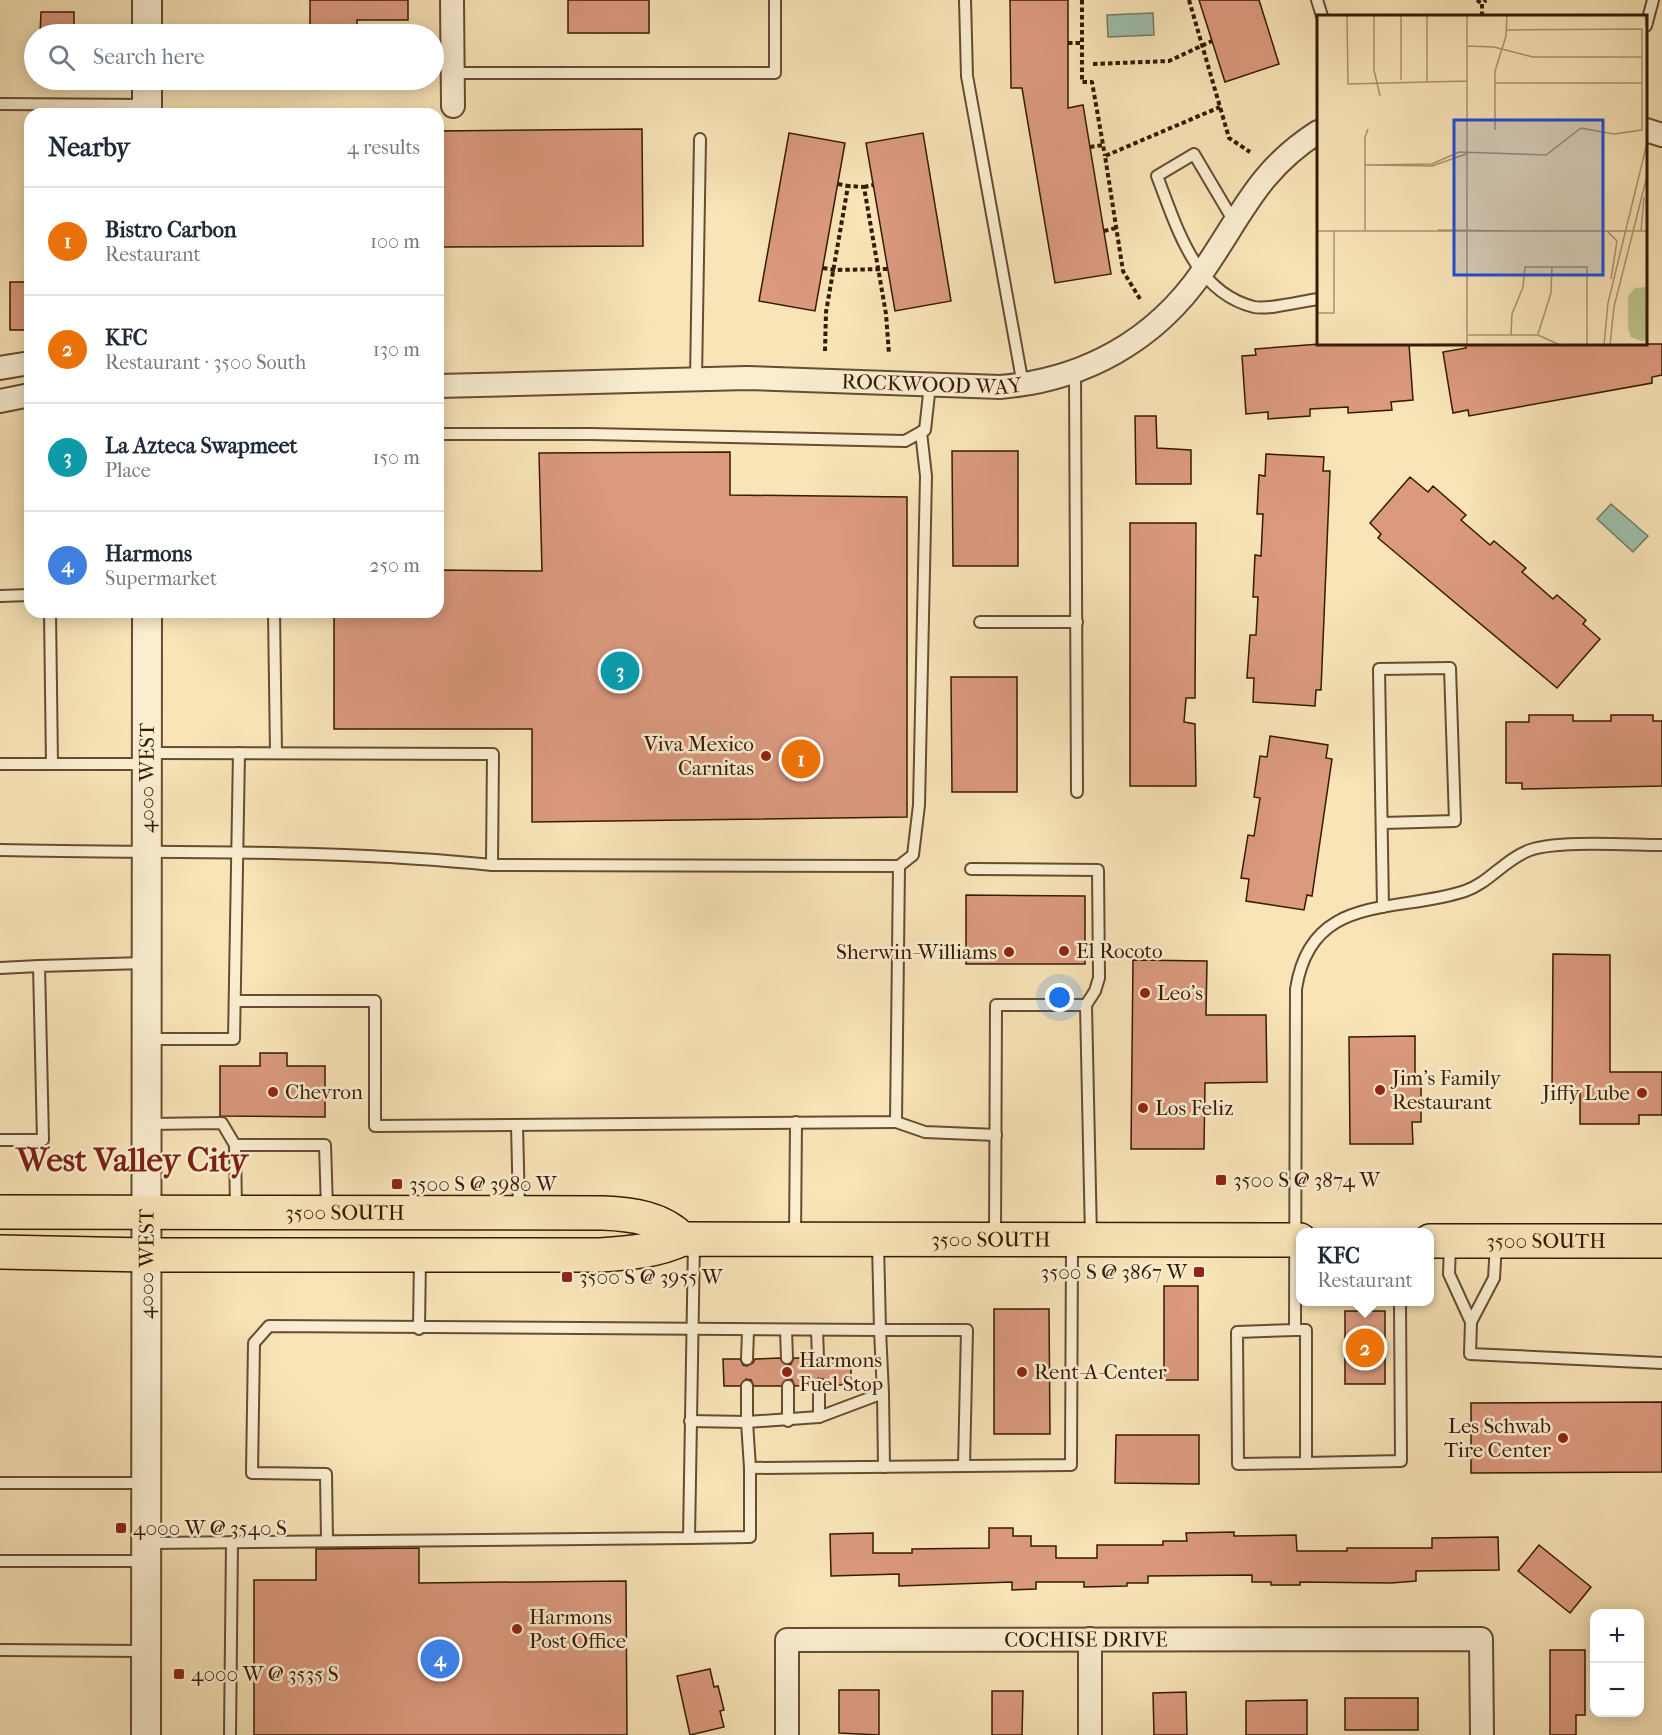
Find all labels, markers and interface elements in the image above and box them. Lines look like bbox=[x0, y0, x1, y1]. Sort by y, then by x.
inset map bbox=[1317, 15, 1647, 345]
search box bbox=[24, 24, 444, 90]
icon: search bbox=[45, 41, 78, 74]
text: Search here bbox=[93, 44, 205, 70]
text: Nearby bbox=[48, 132, 130, 163]
text: 4 results bbox=[347, 136, 420, 159]
text: Bistro Carbon bbox=[105, 217, 237, 243]
text: 1 bbox=[64, 230, 71, 253]
text: 100 m bbox=[370, 230, 420, 253]
text: Restaurant bbox=[105, 243, 201, 266]
text: KFC bbox=[105, 325, 148, 351]
text: 2 bbox=[62, 338, 73, 361]
text: 130 m bbox=[373, 338, 420, 361]
text: Restaurant · 3500 South bbox=[105, 351, 306, 374]
street label: ROCKWOOD WAY bbox=[841, 369, 1024, 400]
text: La Azteca Swapmeet bbox=[105, 433, 297, 459]
text: 3 bbox=[63, 446, 72, 469]
text: 150 m bbox=[372, 446, 420, 469]
text: Place bbox=[105, 459, 151, 482]
text: Harmons bbox=[105, 541, 192, 567]
text: 4 bbox=[62, 554, 73, 577]
text: 250 m bbox=[369, 554, 420, 577]
text: Supermarket bbox=[105, 567, 217, 590]
pin: 3 bbox=[600, 648, 640, 694]
street label: 4000 WEST bbox=[135, 722, 159, 833]
place label: Viva Mexico Carnitas bbox=[643, 732, 754, 780]
pin: 1 bbox=[782, 736, 820, 782]
marker: Viva Mexico Carnitas bbox=[759, 749, 773, 763]
place label: El Rocoto bbox=[1076, 939, 1163, 963]
place label: Sherwin-Williams bbox=[836, 940, 997, 964]
marker: El Rocoto bbox=[1057, 944, 1071, 958]
marker: Sherwin-Williams bbox=[1002, 945, 1016, 959]
place label: Leo's bbox=[1157, 981, 1203, 1005]
your location bbox=[1045, 983, 1074, 1012]
marker: Leo's bbox=[1138, 986, 1152, 1000]
place label: Jim's Family Restaurant bbox=[1390, 1066, 1502, 1114]
place label: Chevron bbox=[285, 1080, 363, 1104]
place label: Jiffy Lube bbox=[1540, 1081, 1630, 1105]
marker: Jim's Family Restaurant bbox=[1373, 1083, 1387, 1097]
marker: Chevron bbox=[266, 1085, 280, 1099]
marker: Jiffy Lube bbox=[1635, 1086, 1649, 1100]
place label: Los Feliz bbox=[1155, 1096, 1233, 1120]
marker: Los Feliz bbox=[1136, 1101, 1150, 1115]
district label: West Valley City bbox=[14, 1141, 250, 1180]
place label: 3500 S @ 3874 W bbox=[1233, 1168, 1381, 1192]
place label: 3500 S @ 3980 W bbox=[409, 1172, 558, 1196]
marker: 3500 S @ 3874 W bbox=[1214, 1173, 1228, 1187]
marker: 3500 S @ 3980 W bbox=[390, 1177, 404, 1191]
street label: 3500 SOUTH bbox=[285, 1200, 405, 1225]
street label: 4000 WEST bbox=[134, 1208, 158, 1319]
street label: 3500 SOUTH bbox=[931, 1227, 1051, 1252]
popup bbox=[1296, 1228, 1434, 1306]
street label: 3500 SOUTH bbox=[1486, 1229, 1606, 1253]
text: KFC bbox=[1317, 1243, 1360, 1269]
place label: 3500 S @ 3867 W bbox=[1041, 1260, 1188, 1284]
place label: 3500 S @ 3955 W bbox=[579, 1265, 724, 1289]
marker: 3500 S @ 3867 W bbox=[1192, 1265, 1206, 1279]
text: Restaurant bbox=[1317, 1269, 1413, 1292]
marker: 3500 S @ 3955 W bbox=[560, 1270, 574, 1284]
pin: 2 bbox=[1346, 1326, 1384, 1370]
place label: Harmons Fuel Stop bbox=[799, 1348, 883, 1396]
place label: Rent-A-Center bbox=[1034, 1360, 1167, 1384]
marker: Harmons Fuel Stop bbox=[780, 1365, 794, 1379]
marker: Rent-A-Center bbox=[1015, 1365, 1029, 1379]
place label: Les Schwab Tire Center bbox=[1444, 1414, 1551, 1462]
marker: Les Schwab Tire Center bbox=[1556, 1431, 1570, 1445]
place label: 4000 W @ 3540 S bbox=[133, 1516, 287, 1540]
marker: 4000 W @ 3540 S bbox=[114, 1521, 128, 1535]
place label: Harmons Post Office bbox=[529, 1605, 626, 1653]
map controls bbox=[1590, 1609, 1644, 1717]
button: + bbox=[1590, 1609, 1644, 1663]
marker: Harmons Post Office bbox=[510, 1622, 524, 1636]
street label: COCHISE DRIVE bbox=[1004, 1627, 1168, 1652]
pin: 4 bbox=[420, 1636, 460, 1682]
place label: 4000 W @ 3535 S bbox=[191, 1662, 339, 1686]
button: − bbox=[1590, 1663, 1644, 1717]
marker: 4000 W @ 3535 S bbox=[172, 1667, 186, 1681]

